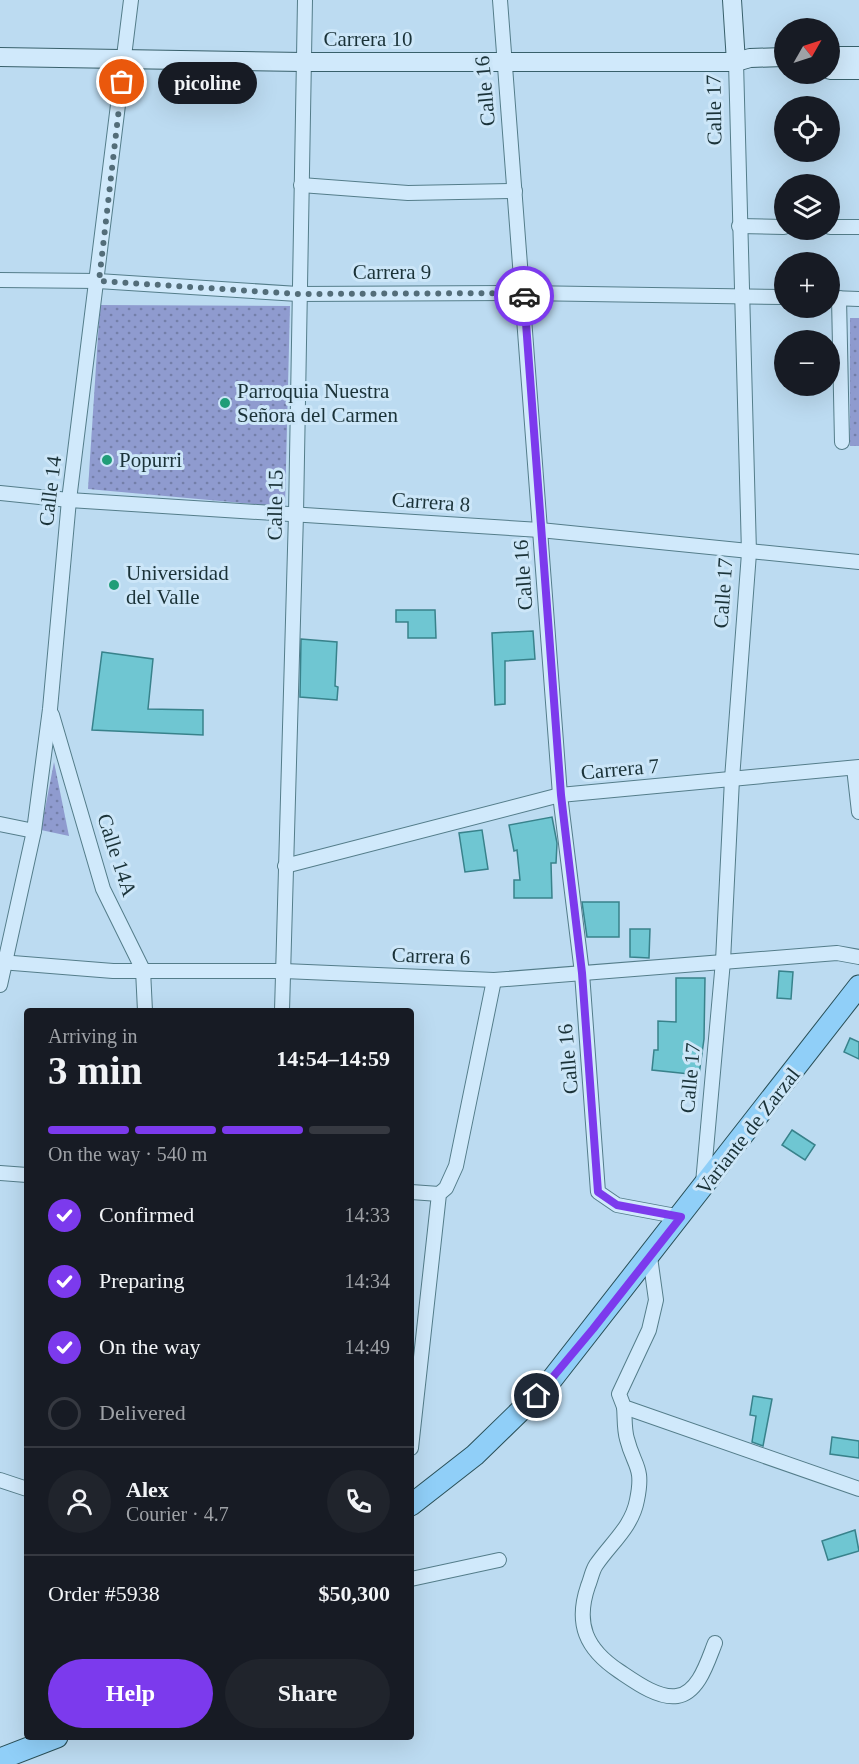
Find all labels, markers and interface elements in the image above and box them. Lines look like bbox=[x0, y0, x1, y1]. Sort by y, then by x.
north arrow bbox=[774, 18, 840, 84]
map controls bbox=[774, 18, 840, 396]
street label: Carrera 10 bbox=[323, 27, 413, 51]
street label: Calle 16 bbox=[470, 55, 500, 127]
pin bbox=[96, 56, 147, 107]
callout: picoline bbox=[158, 61, 257, 103]
icon: bag bbox=[105, 65, 138, 98]
text: picoline bbox=[174, 72, 241, 94]
street label: Calle 17 bbox=[701, 75, 727, 145]
button: locate bbox=[774, 96, 840, 162]
button: layers bbox=[774, 174, 840, 240]
button: + bbox=[774, 252, 840, 318]
street label: Carrera 9 bbox=[353, 260, 431, 284]
courier bbox=[494, 266, 554, 326]
icon: car bbox=[508, 280, 541, 313]
button: − bbox=[774, 330, 840, 396]
place label: Parroquia Nuestra Señora del Carmen bbox=[237, 379, 398, 427]
marker: Parroquia Nuestra Señora del Carmen bbox=[218, 396, 232, 410]
place label: Popurri bbox=[119, 448, 182, 472]
marker: Popurri bbox=[100, 453, 114, 467]
street label: Calle 14 bbox=[34, 454, 66, 527]
street label: Calle 15 bbox=[262, 470, 288, 540]
street label: Carrera 8 bbox=[391, 487, 471, 517]
street label: Calle 16 bbox=[509, 539, 537, 611]
street label: Calle 17 bbox=[709, 557, 737, 629]
place label: Universidad del Valle bbox=[126, 561, 229, 609]
marker: Universidad del Valle bbox=[107, 578, 121, 592]
street label: Carrera 7 bbox=[580, 754, 660, 784]
street label: Calle 14A bbox=[92, 811, 142, 900]
street label: Carrera 6 bbox=[391, 943, 471, 969]
street label: Calle 16 bbox=[553, 1023, 583, 1095]
text: Arriving in bbox=[48, 1025, 137, 1047]
street label: Calle 17 bbox=[675, 1042, 705, 1114]
text: 14:54–14:59 bbox=[276, 1046, 390, 1071]
text: 3 min bbox=[48, 1049, 142, 1092]
street label: Variante de Zarzal bbox=[691, 1063, 805, 1199]
text: On the way · 540 m bbox=[48, 1143, 207, 1165]
icon: check bbox=[48, 1199, 81, 1232]
text: Confirmed bbox=[99, 1202, 194, 1227]
text: 14:33 bbox=[344, 1204, 390, 1226]
icon: check bbox=[48, 1265, 81, 1298]
text: Preparing bbox=[99, 1268, 185, 1293]
text: 14:34 bbox=[344, 1270, 390, 1292]
icon: check bbox=[48, 1331, 81, 1364]
text: On the way bbox=[99, 1334, 200, 1359]
text: 14:49 bbox=[344, 1336, 390, 1358]
pin bbox=[511, 1370, 562, 1421]
icon: home bbox=[520, 1379, 553, 1412]
text: Delivered bbox=[99, 1400, 186, 1425]
button: person bbox=[48, 1470, 111, 1533]
button: phone bbox=[327, 1470, 390, 1533]
text: Alex bbox=[126, 1477, 169, 1502]
text: Courier · 4.7 bbox=[126, 1503, 229, 1525]
text: Order #5938 bbox=[48, 1581, 160, 1606]
text: $50,300 bbox=[319, 1581, 390, 1606]
button: Help bbox=[48, 1659, 213, 1728]
button: Share bbox=[225, 1659, 390, 1728]

